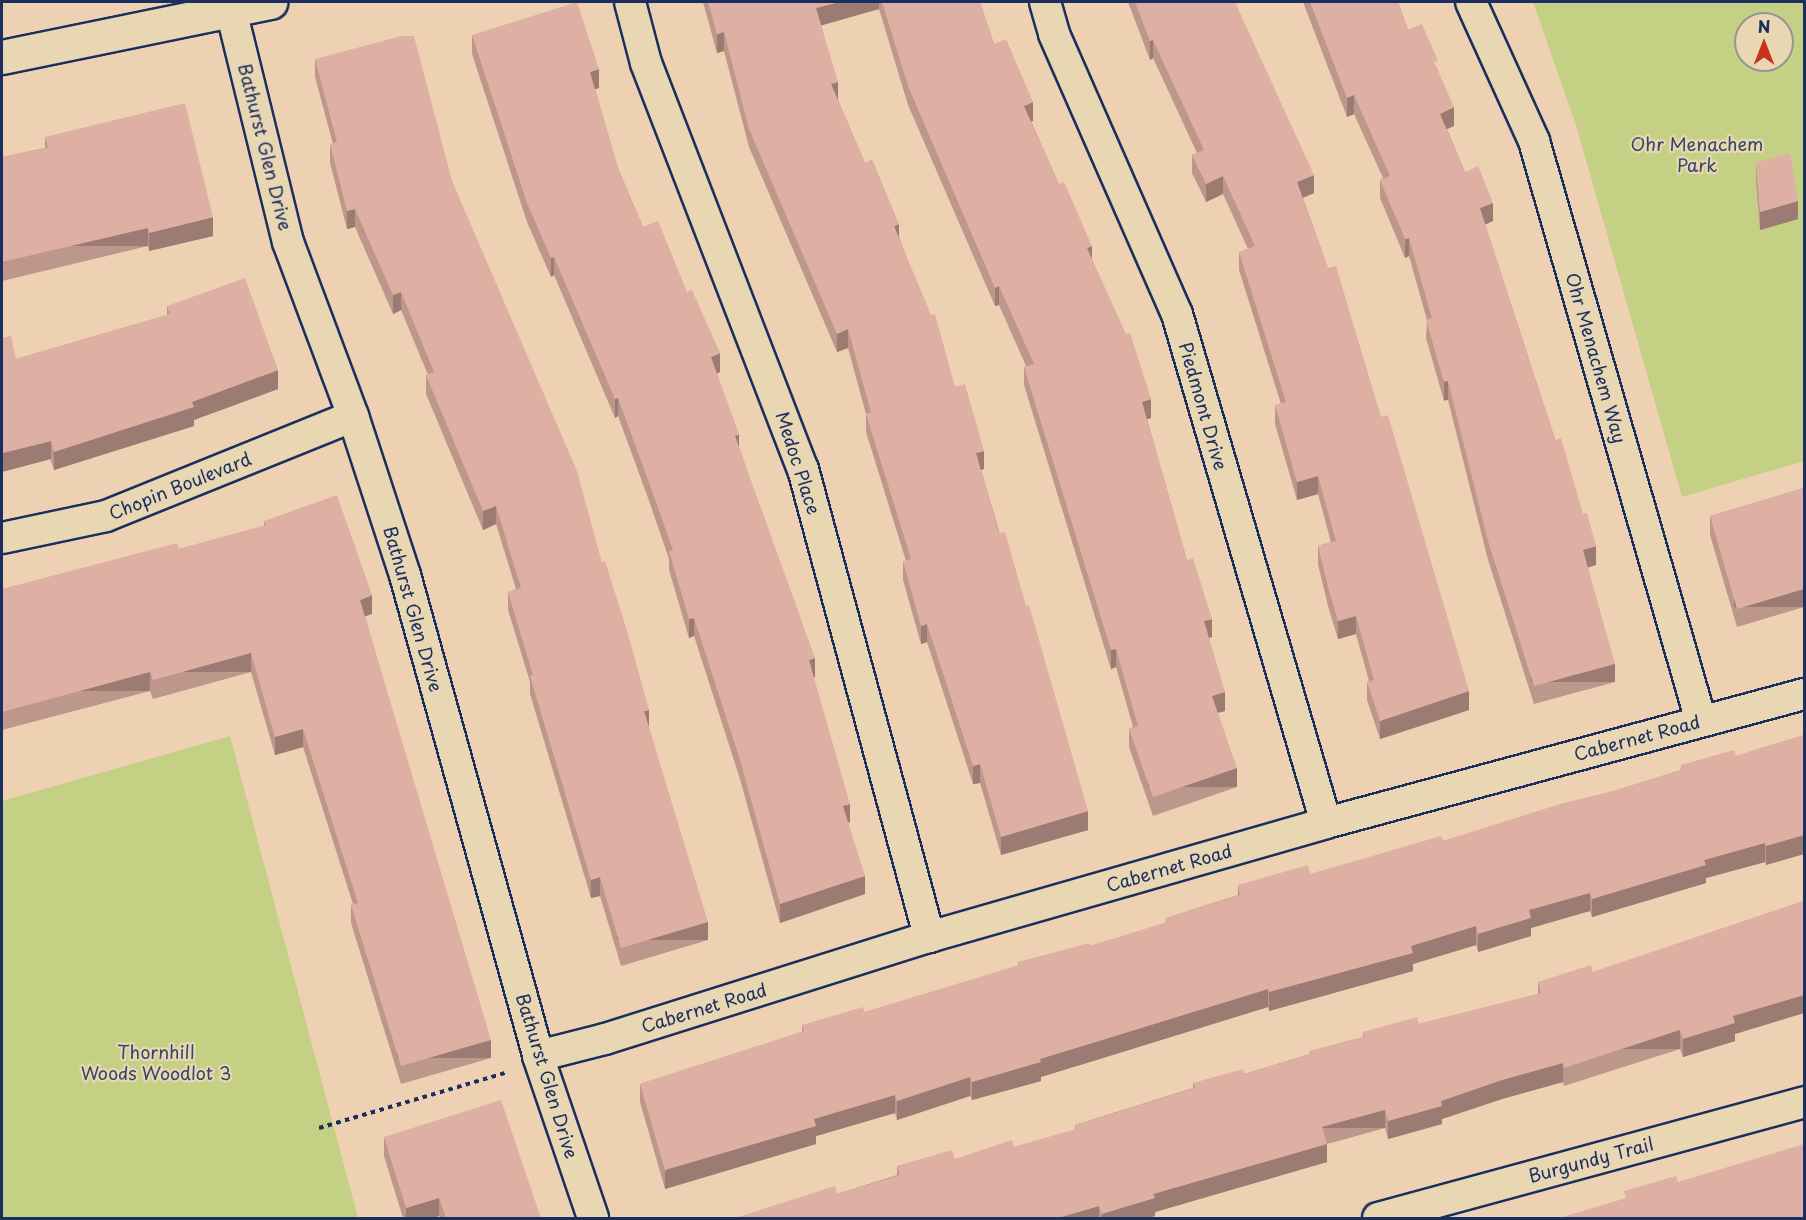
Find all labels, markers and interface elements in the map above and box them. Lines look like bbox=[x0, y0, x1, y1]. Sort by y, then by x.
north arrow bbox=[1734, 12, 1794, 72]
text: N bbox=[1758, 14, 1770, 38]
street label: Bathurst Glen Drive bbox=[234, 61, 296, 233]
park label: Ohr Menachem Park bbox=[1631, 134, 1763, 176]
street label: Ohr Menachem Way bbox=[1561, 270, 1631, 446]
street label: Piedmont Drive bbox=[1174, 339, 1232, 473]
street label: Medoc Place bbox=[771, 409, 825, 517]
street label: Chopin Boulevard bbox=[106, 448, 254, 524]
street label: Bathurst Glen Drive bbox=[379, 523, 447, 695]
street label: Cabernet Road bbox=[1571, 711, 1703, 765]
street label: Cabernet Road bbox=[1103, 840, 1235, 896]
street label: Cabernet Road bbox=[638, 979, 770, 1037]
street label: Bathurst Glen Drive bbox=[511, 990, 583, 1162]
park label: Thornhill Woods Woodlot 3 bbox=[81, 1042, 231, 1084]
street label: Burgundy Trail bbox=[1526, 1133, 1656, 1187]

